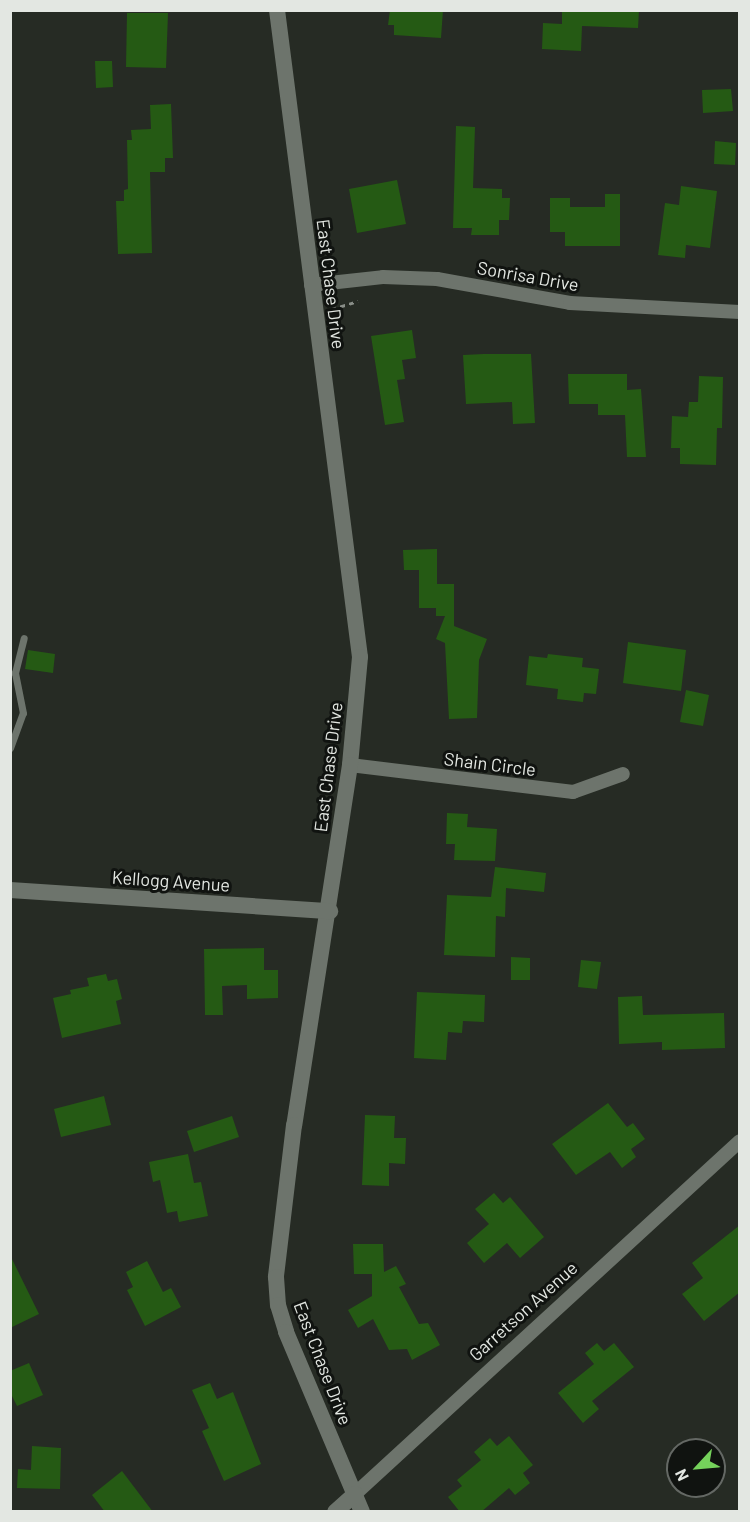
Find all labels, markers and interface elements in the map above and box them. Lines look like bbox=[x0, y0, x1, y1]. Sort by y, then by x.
street label: East Chase Drive bbox=[312, 218, 350, 350]
street label: Sonrisa Drive bbox=[476, 256, 580, 296]
street label: East Chase Drive bbox=[309, 701, 347, 833]
street label: Shain Circle bbox=[443, 748, 537, 780]
street label: Kellogg Avenue bbox=[111, 866, 231, 896]
street label: Garretson Avenue bbox=[464, 1257, 582, 1365]
street label: East Chase Drive bbox=[290, 1298, 356, 1428]
north arrow bbox=[666, 1438, 726, 1498]
text: N bbox=[670, 1466, 692, 1484]

